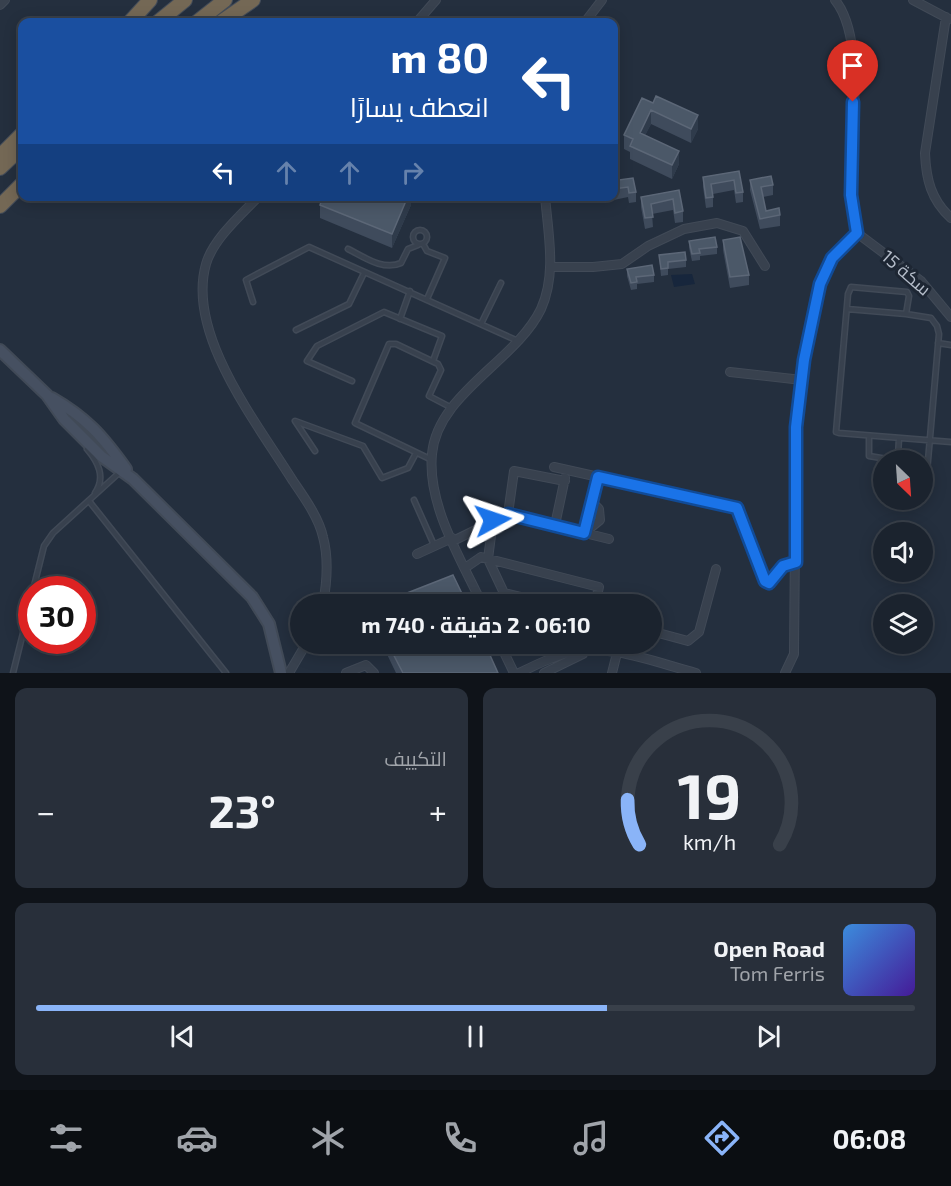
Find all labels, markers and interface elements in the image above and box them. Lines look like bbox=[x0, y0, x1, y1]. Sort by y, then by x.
text: 80 m bbox=[390, 31, 489, 81]
pin bbox=[827, 40, 878, 102]
icon: left bbox=[510, 42, 588, 120]
icon: arrive bbox=[836, 49, 869, 82]
text: انعطف يسارًا bbox=[350, 90, 489, 122]
icon: left bbox=[207, 156, 240, 189]
icon: ahead bbox=[270, 156, 303, 189]
icon: ahead bbox=[333, 156, 366, 189]
icon: right bbox=[396, 156, 429, 189]
street label: سكة 15 bbox=[878, 245, 936, 300]
north arrow bbox=[873, 450, 933, 510]
map controls bbox=[873, 450, 933, 654]
position arrow bbox=[461, 488, 525, 552]
button: sound bbox=[873, 522, 933, 582]
speed limit sign: 30 bbox=[18, 576, 96, 654]
button: layers bbox=[873, 594, 933, 654]
text: 06:10 · 2 دقيقة · 740 m bbox=[361, 611, 591, 637]
text: التكييف bbox=[384, 746, 447, 770]
text: 19 bbox=[678, 757, 741, 832]
text: 23° bbox=[208, 783, 276, 837]
text: − bbox=[36, 791, 55, 831]
text: + bbox=[429, 791, 447, 831]
text: km/h bbox=[683, 829, 736, 854]
text: Open Road bbox=[714, 935, 825, 961]
text: Tom Ferris bbox=[730, 961, 825, 985]
icon: previous bbox=[166, 1020, 199, 1053]
icon: pause bbox=[459, 1020, 492, 1053]
icon: next bbox=[752, 1020, 785, 1053]
icon: filters bbox=[45, 1117, 87, 1159]
icon: car bbox=[176, 1117, 218, 1159]
icon: climate bbox=[307, 1117, 349, 1159]
icon: phone bbox=[439, 1117, 481, 1159]
icon: music bbox=[570, 1117, 612, 1159]
icon: directions bbox=[701, 1117, 743, 1159]
text: 06:08 bbox=[833, 1122, 906, 1154]

